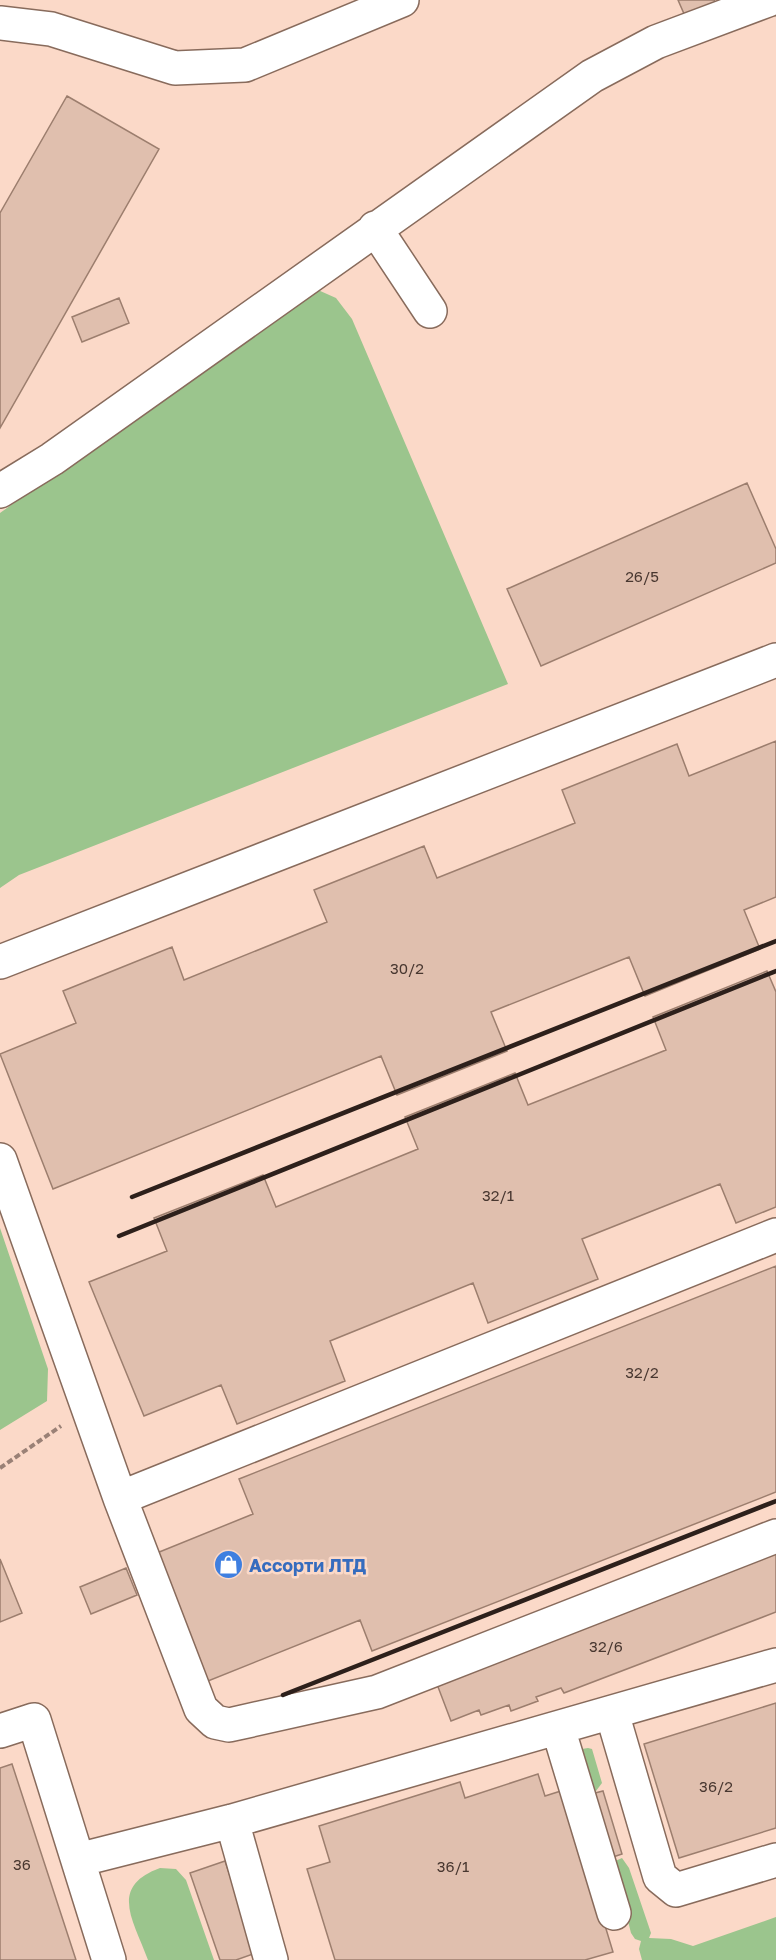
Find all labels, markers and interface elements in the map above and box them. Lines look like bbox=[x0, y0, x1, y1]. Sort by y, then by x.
house number: 26/5 bbox=[625, 567, 659, 585]
house number: 30/2 bbox=[390, 959, 424, 977]
house number: 32/1 bbox=[482, 1186, 514, 1204]
house number: 32/2 bbox=[625, 1363, 659, 1381]
shop icon: Ассорти ЛТД bbox=[212, 1549, 244, 1581]
place label: Ассорти ЛТД bbox=[249, 1554, 367, 1576]
house number: 32/6 bbox=[589, 1637, 623, 1655]
house number: 36/2 bbox=[699, 1777, 733, 1795]
house number: 36 bbox=[13, 1855, 31, 1873]
house number: 36/1 bbox=[437, 1857, 469, 1875]

